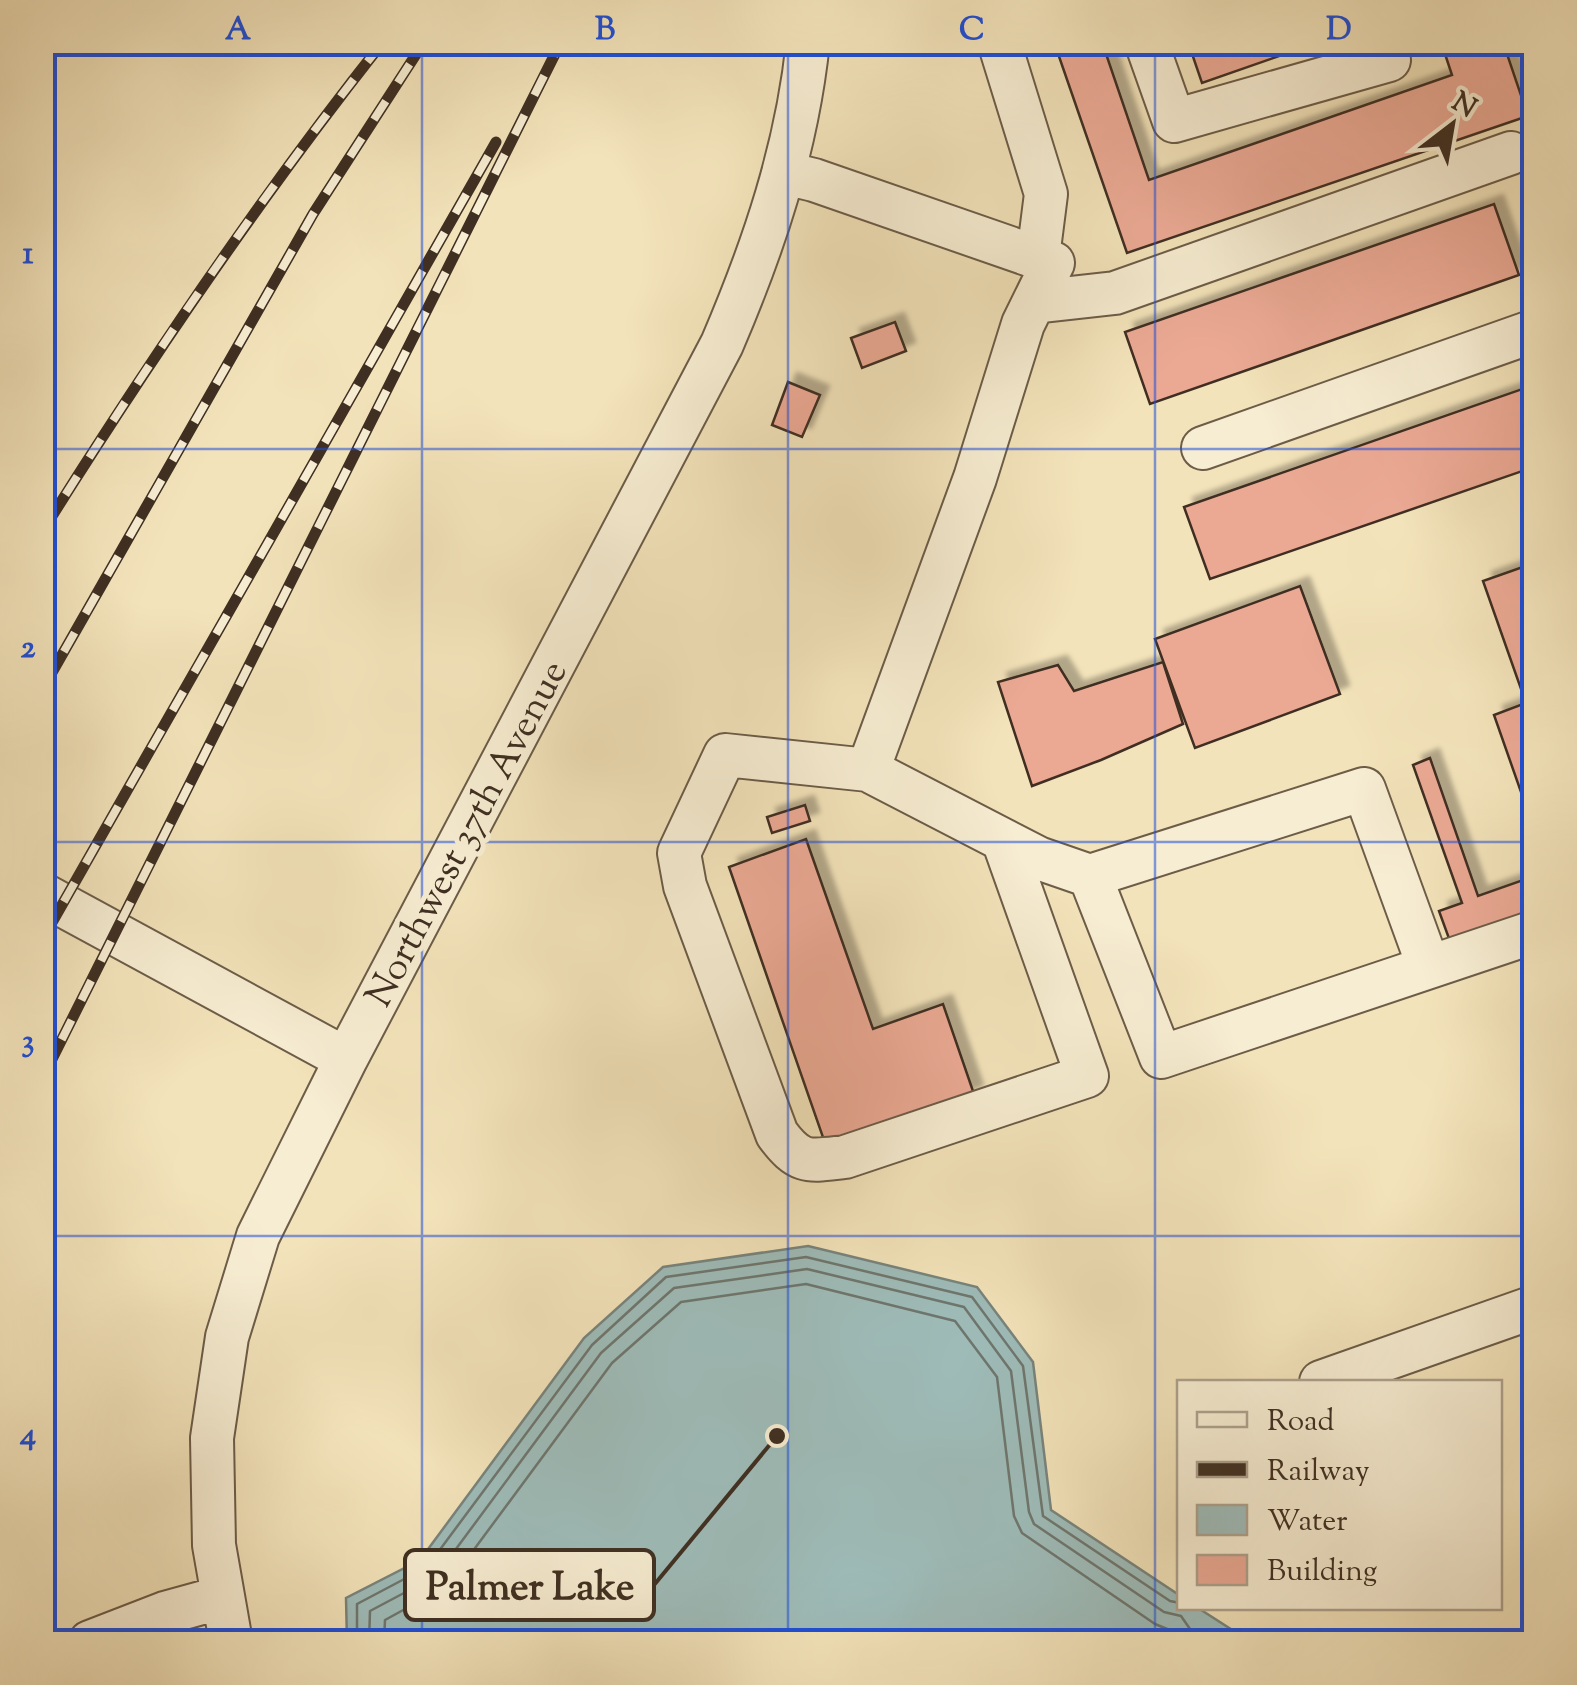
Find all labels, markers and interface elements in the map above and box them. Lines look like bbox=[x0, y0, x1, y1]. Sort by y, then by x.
text: A bbox=[225, 8, 251, 54]
text: B bbox=[595, 8, 615, 54]
text: C bbox=[959, 8, 985, 54]
text: D bbox=[1326, 8, 1352, 54]
north arrow bbox=[1402, 75, 1502, 175]
text: N bbox=[1443, 83, 1483, 129]
text: 1 bbox=[23, 232, 34, 278]
text: 2 bbox=[21, 626, 36, 672]
street label: Northwest 37th Avenue bbox=[354, 652, 583, 1018]
text: 3 bbox=[22, 1020, 34, 1066]
legend bbox=[1177, 1380, 1502, 1610]
text: Road bbox=[1267, 1401, 1334, 1444]
text: 4 bbox=[19, 1413, 36, 1459]
text: Railway bbox=[1267, 1451, 1370, 1494]
text: Water bbox=[1267, 1501, 1348, 1544]
callout: Palmer Lake bbox=[405, 1550, 654, 1620]
text: Building bbox=[1267, 1551, 1377, 1594]
text: Palmer Lake bbox=[426, 1561, 634, 1618]

